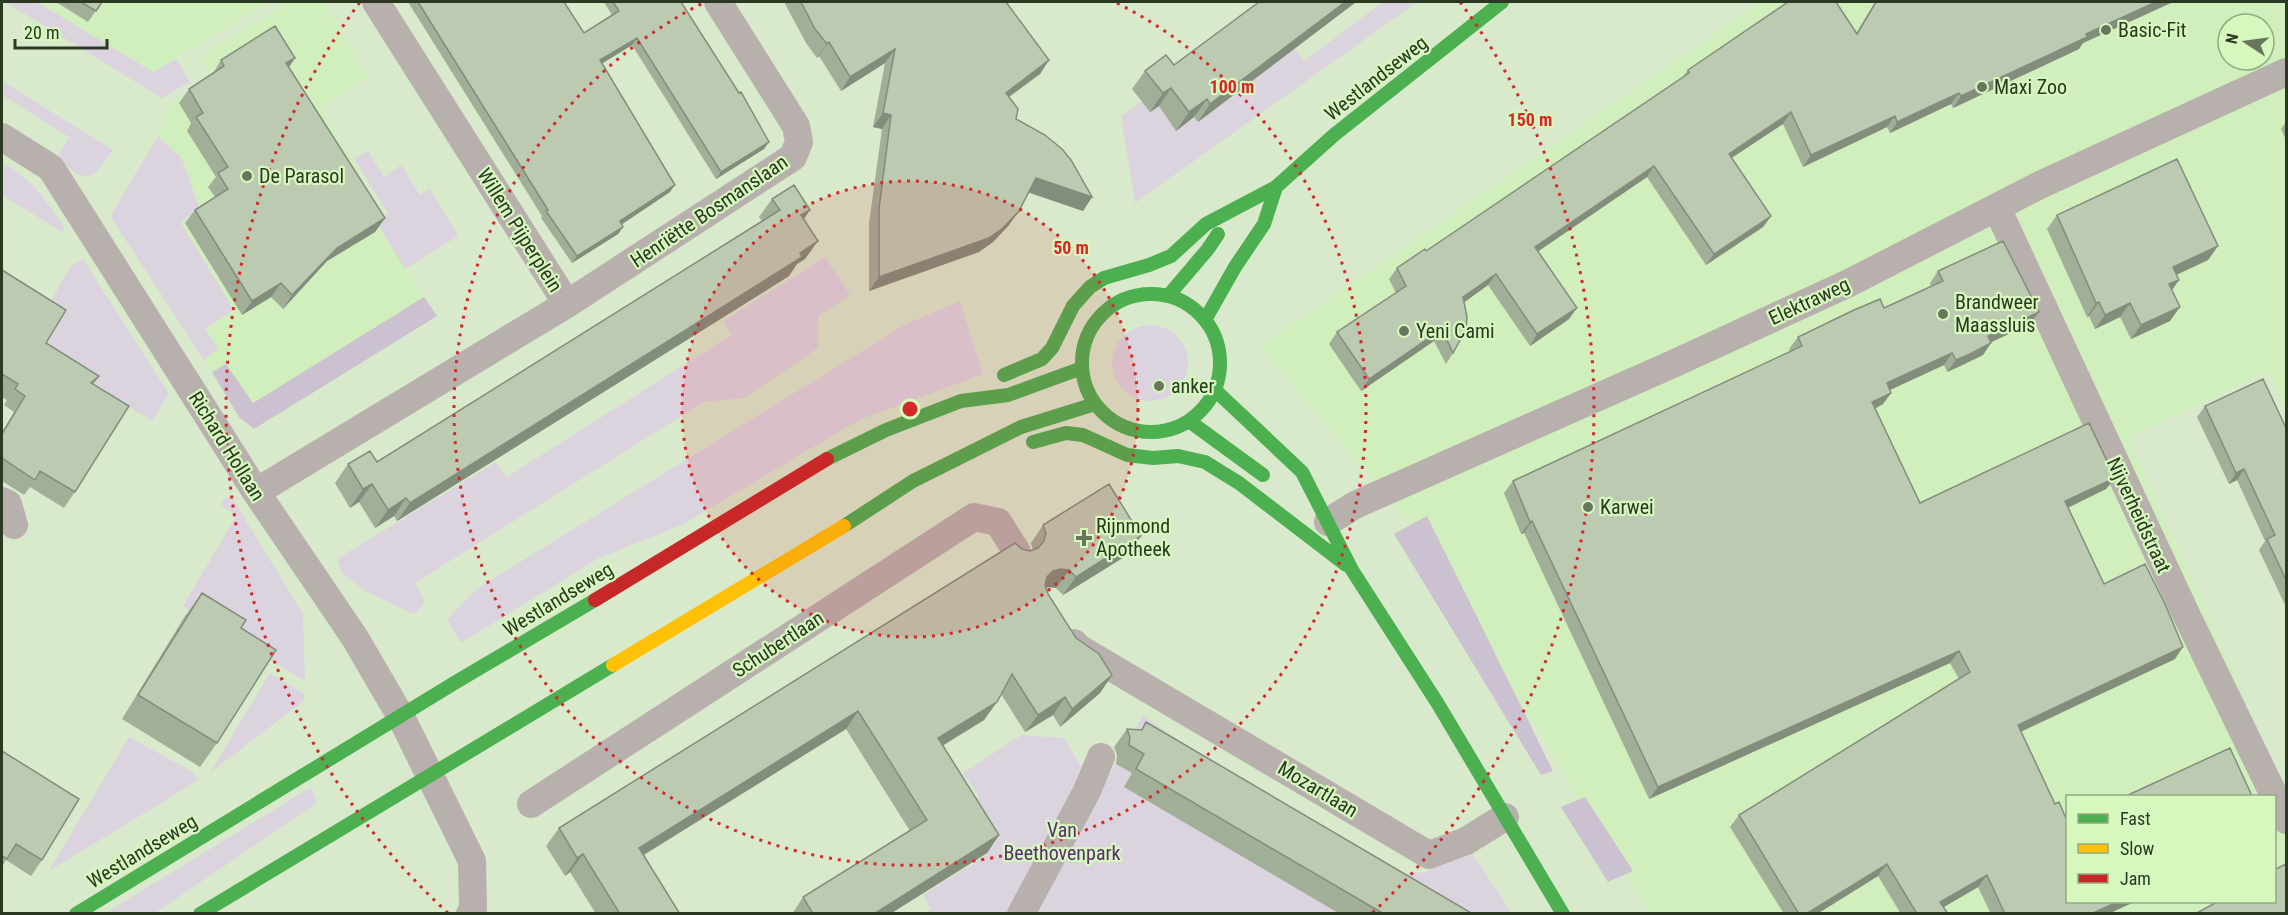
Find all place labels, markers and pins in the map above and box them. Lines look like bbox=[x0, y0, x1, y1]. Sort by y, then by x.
place label: Basic-Fit bbox=[2118, 18, 2187, 42]
marker: Basic-Fit bbox=[2099, 23, 2113, 37]
place label: Maxi Zoo bbox=[1994, 75, 2067, 99]
marker: Maxi Zoo bbox=[1975, 80, 1989, 94]
place label: De Parasol bbox=[259, 164, 344, 188]
marker: De Parasol bbox=[240, 169, 254, 183]
place label: Brandweer Maassluis bbox=[1955, 290, 2039, 337]
marker: Brandweer Maassluis bbox=[1936, 307, 1950, 321]
place label: Yeni Cami bbox=[1416, 319, 1495, 343]
marker: Yeni Cami bbox=[1397, 324, 1411, 338]
place label: anker bbox=[1171, 374, 1215, 398]
marker: anker bbox=[1152, 379, 1166, 393]
centre of rings bbox=[900, 399, 920, 419]
place label: Karwei bbox=[1600, 495, 1654, 519]
marker: Karwei bbox=[1581, 500, 1595, 514]
place label: Rijnmond Apotheek bbox=[1096, 514, 1171, 561]
marker: Rijnmond Apotheek bbox=[1077, 531, 1091, 545]

